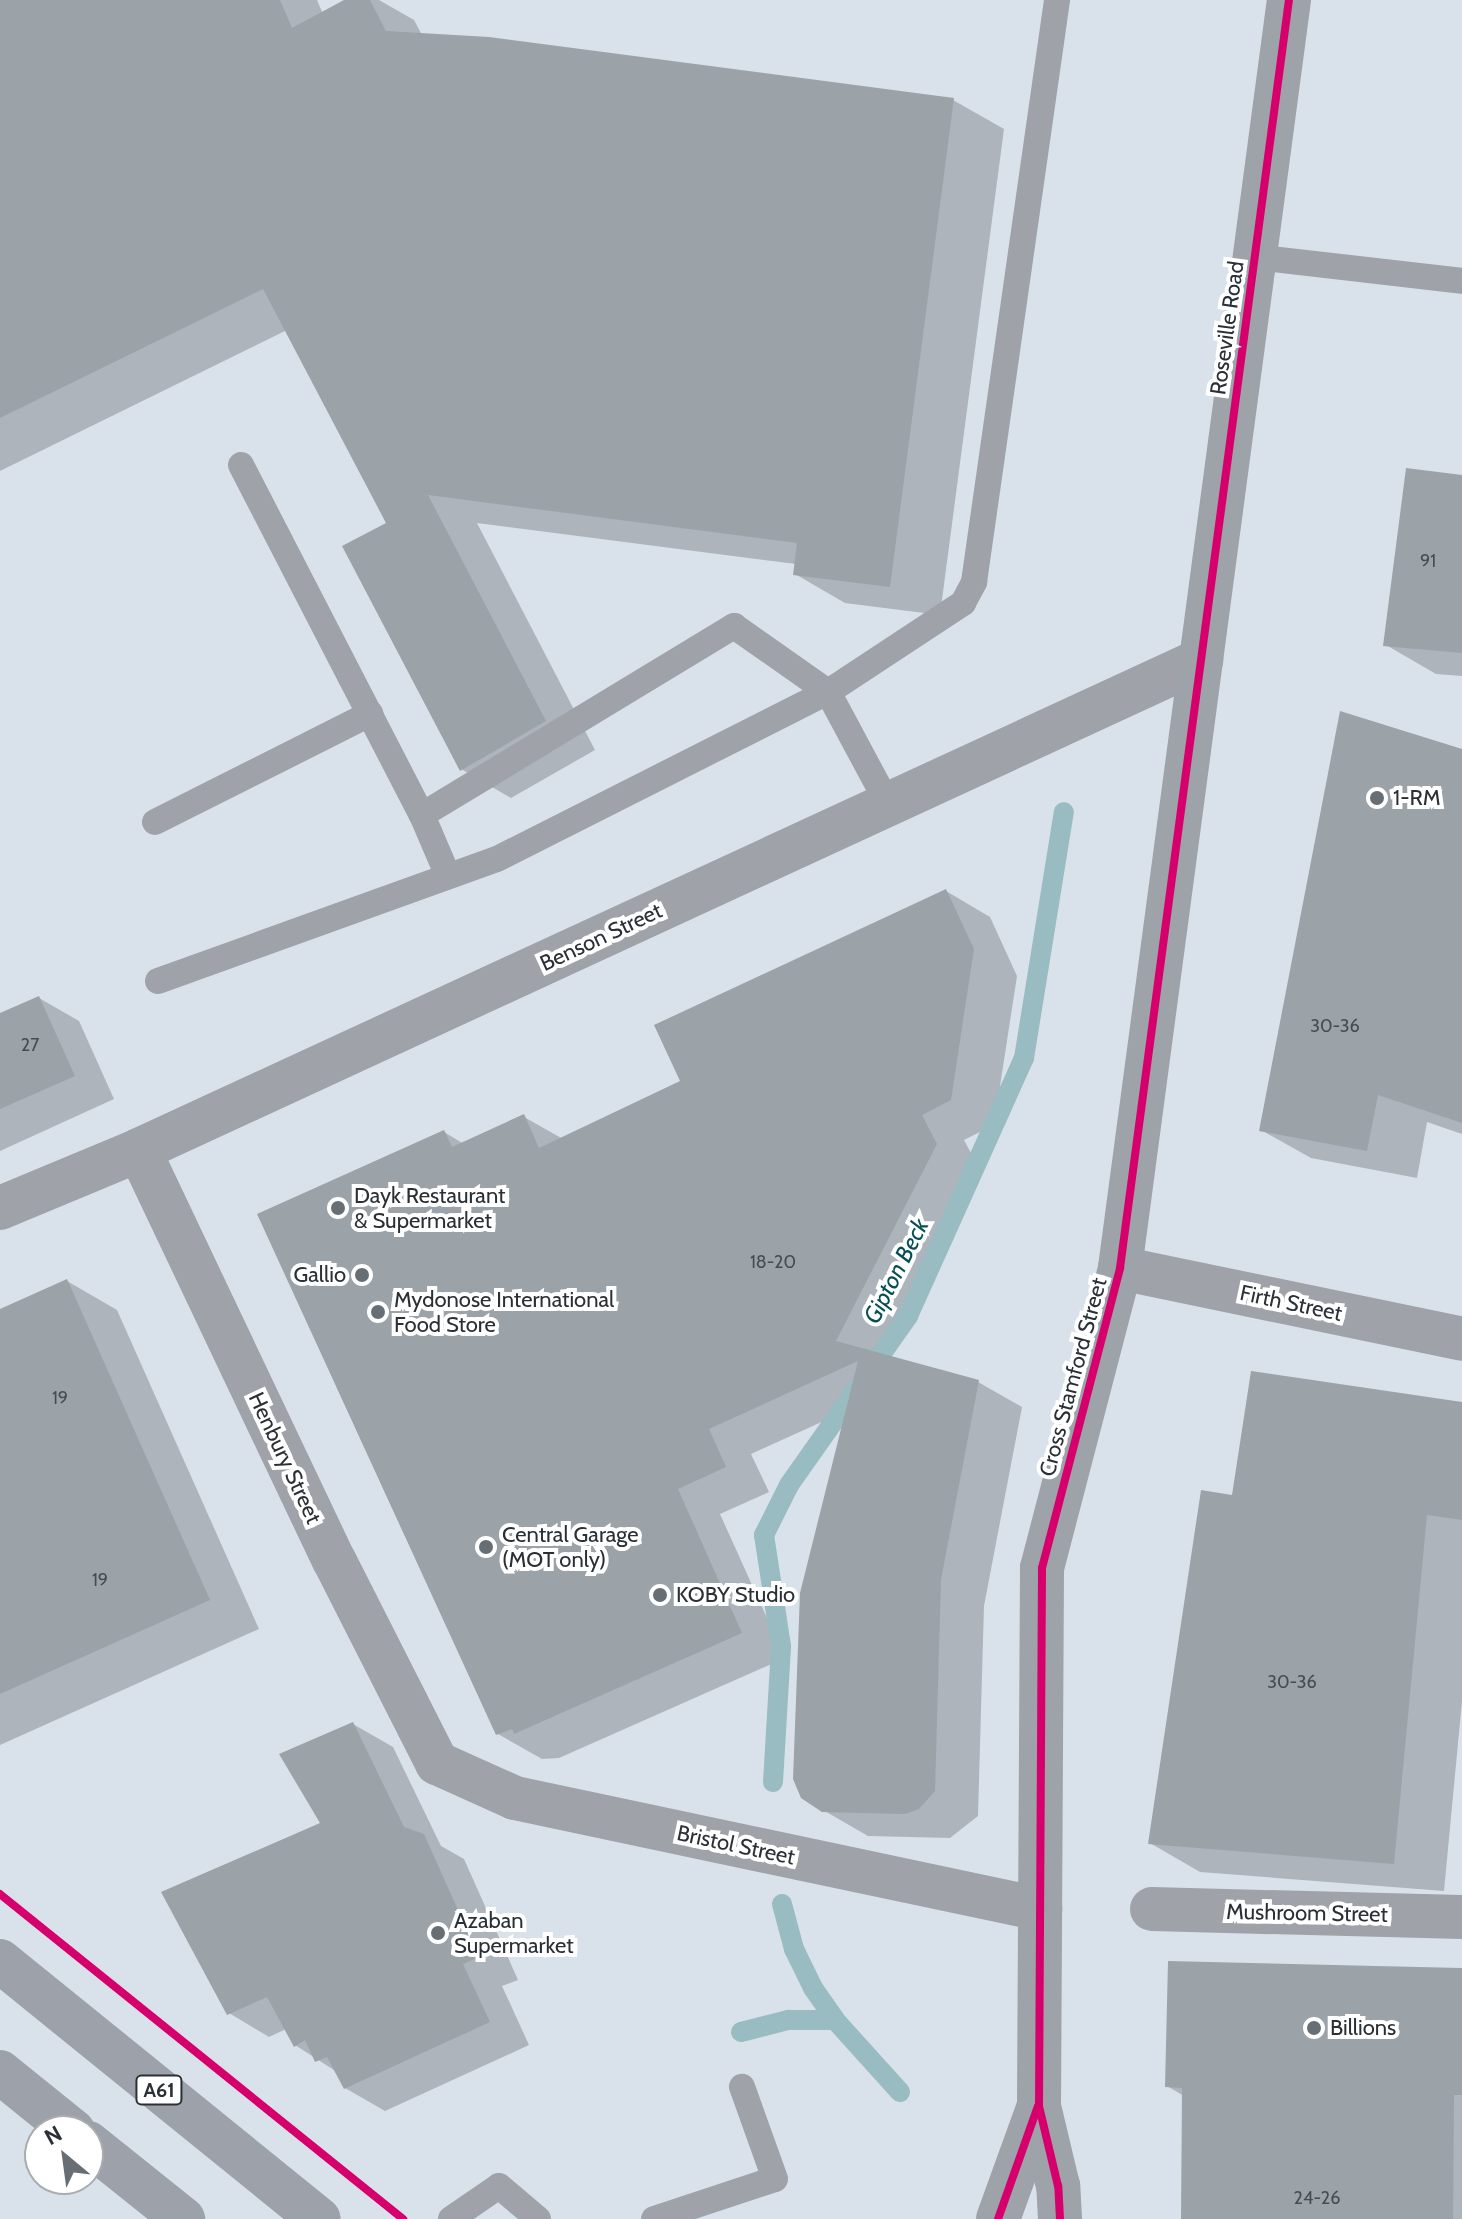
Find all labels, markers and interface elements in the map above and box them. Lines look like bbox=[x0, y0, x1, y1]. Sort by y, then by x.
street label: Roseville Road bbox=[1205, 259, 1249, 397]
house number: 91 bbox=[1420, 550, 1436, 572]
place label: 1-RM bbox=[1393, 785, 1441, 811]
marker: 1-RM bbox=[1368, 789, 1386, 807]
street label: Benson Street bbox=[536, 897, 666, 977]
house number: 30-36 bbox=[1310, 1015, 1360, 1037]
house number: 27 bbox=[21, 1034, 39, 1056]
place label: Dayk Restaurant & Supermarket bbox=[354, 1182, 505, 1234]
marker: Dayk Restaurant & Supermarket bbox=[329, 1199, 347, 1217]
water label: Gipton Beck bbox=[857, 1214, 935, 1328]
house number: 18-20 bbox=[750, 1251, 796, 1273]
place label: Gallio bbox=[294, 1262, 346, 1288]
marker: Gallio bbox=[353, 1266, 371, 1284]
street label: Cross Stamford Street bbox=[1034, 1275, 1112, 1479]
street label: Firth Street bbox=[1237, 1279, 1345, 1327]
place label: Mydonose International Food Store bbox=[394, 1286, 614, 1338]
marker: Mydonose International Food Store bbox=[369, 1303, 387, 1321]
house number: 19 bbox=[52, 1387, 68, 1409]
street label: Henbury Street bbox=[243, 1388, 327, 1528]
place label: Central Garage (MOT only) bbox=[502, 1521, 638, 1572]
marker: Central Garage (MOT only) bbox=[477, 1538, 495, 1556]
house number: 19 bbox=[92, 1569, 108, 1591]
place label: KOBY Studio bbox=[676, 1582, 795, 1608]
marker: KOBY Studio bbox=[651, 1586, 669, 1604]
house number: 30-36 bbox=[1267, 1671, 1317, 1693]
street label: Bristol Street bbox=[675, 1820, 797, 1870]
street label: Mushroom Street bbox=[1226, 1898, 1388, 1928]
place label: Azaban Supermarket bbox=[454, 1907, 574, 1958]
marker: Azaban Supermarket bbox=[429, 1924, 447, 1942]
place label: Billions bbox=[1330, 2015, 1396, 2041]
marker: Billions bbox=[1305, 2019, 1323, 2037]
road number: A61 bbox=[135, 2074, 183, 2106]
north arrow bbox=[24, 2115, 104, 2195]
text: N bbox=[40, 2120, 66, 2151]
house number: 24-26 bbox=[1294, 2187, 1340, 2209]

